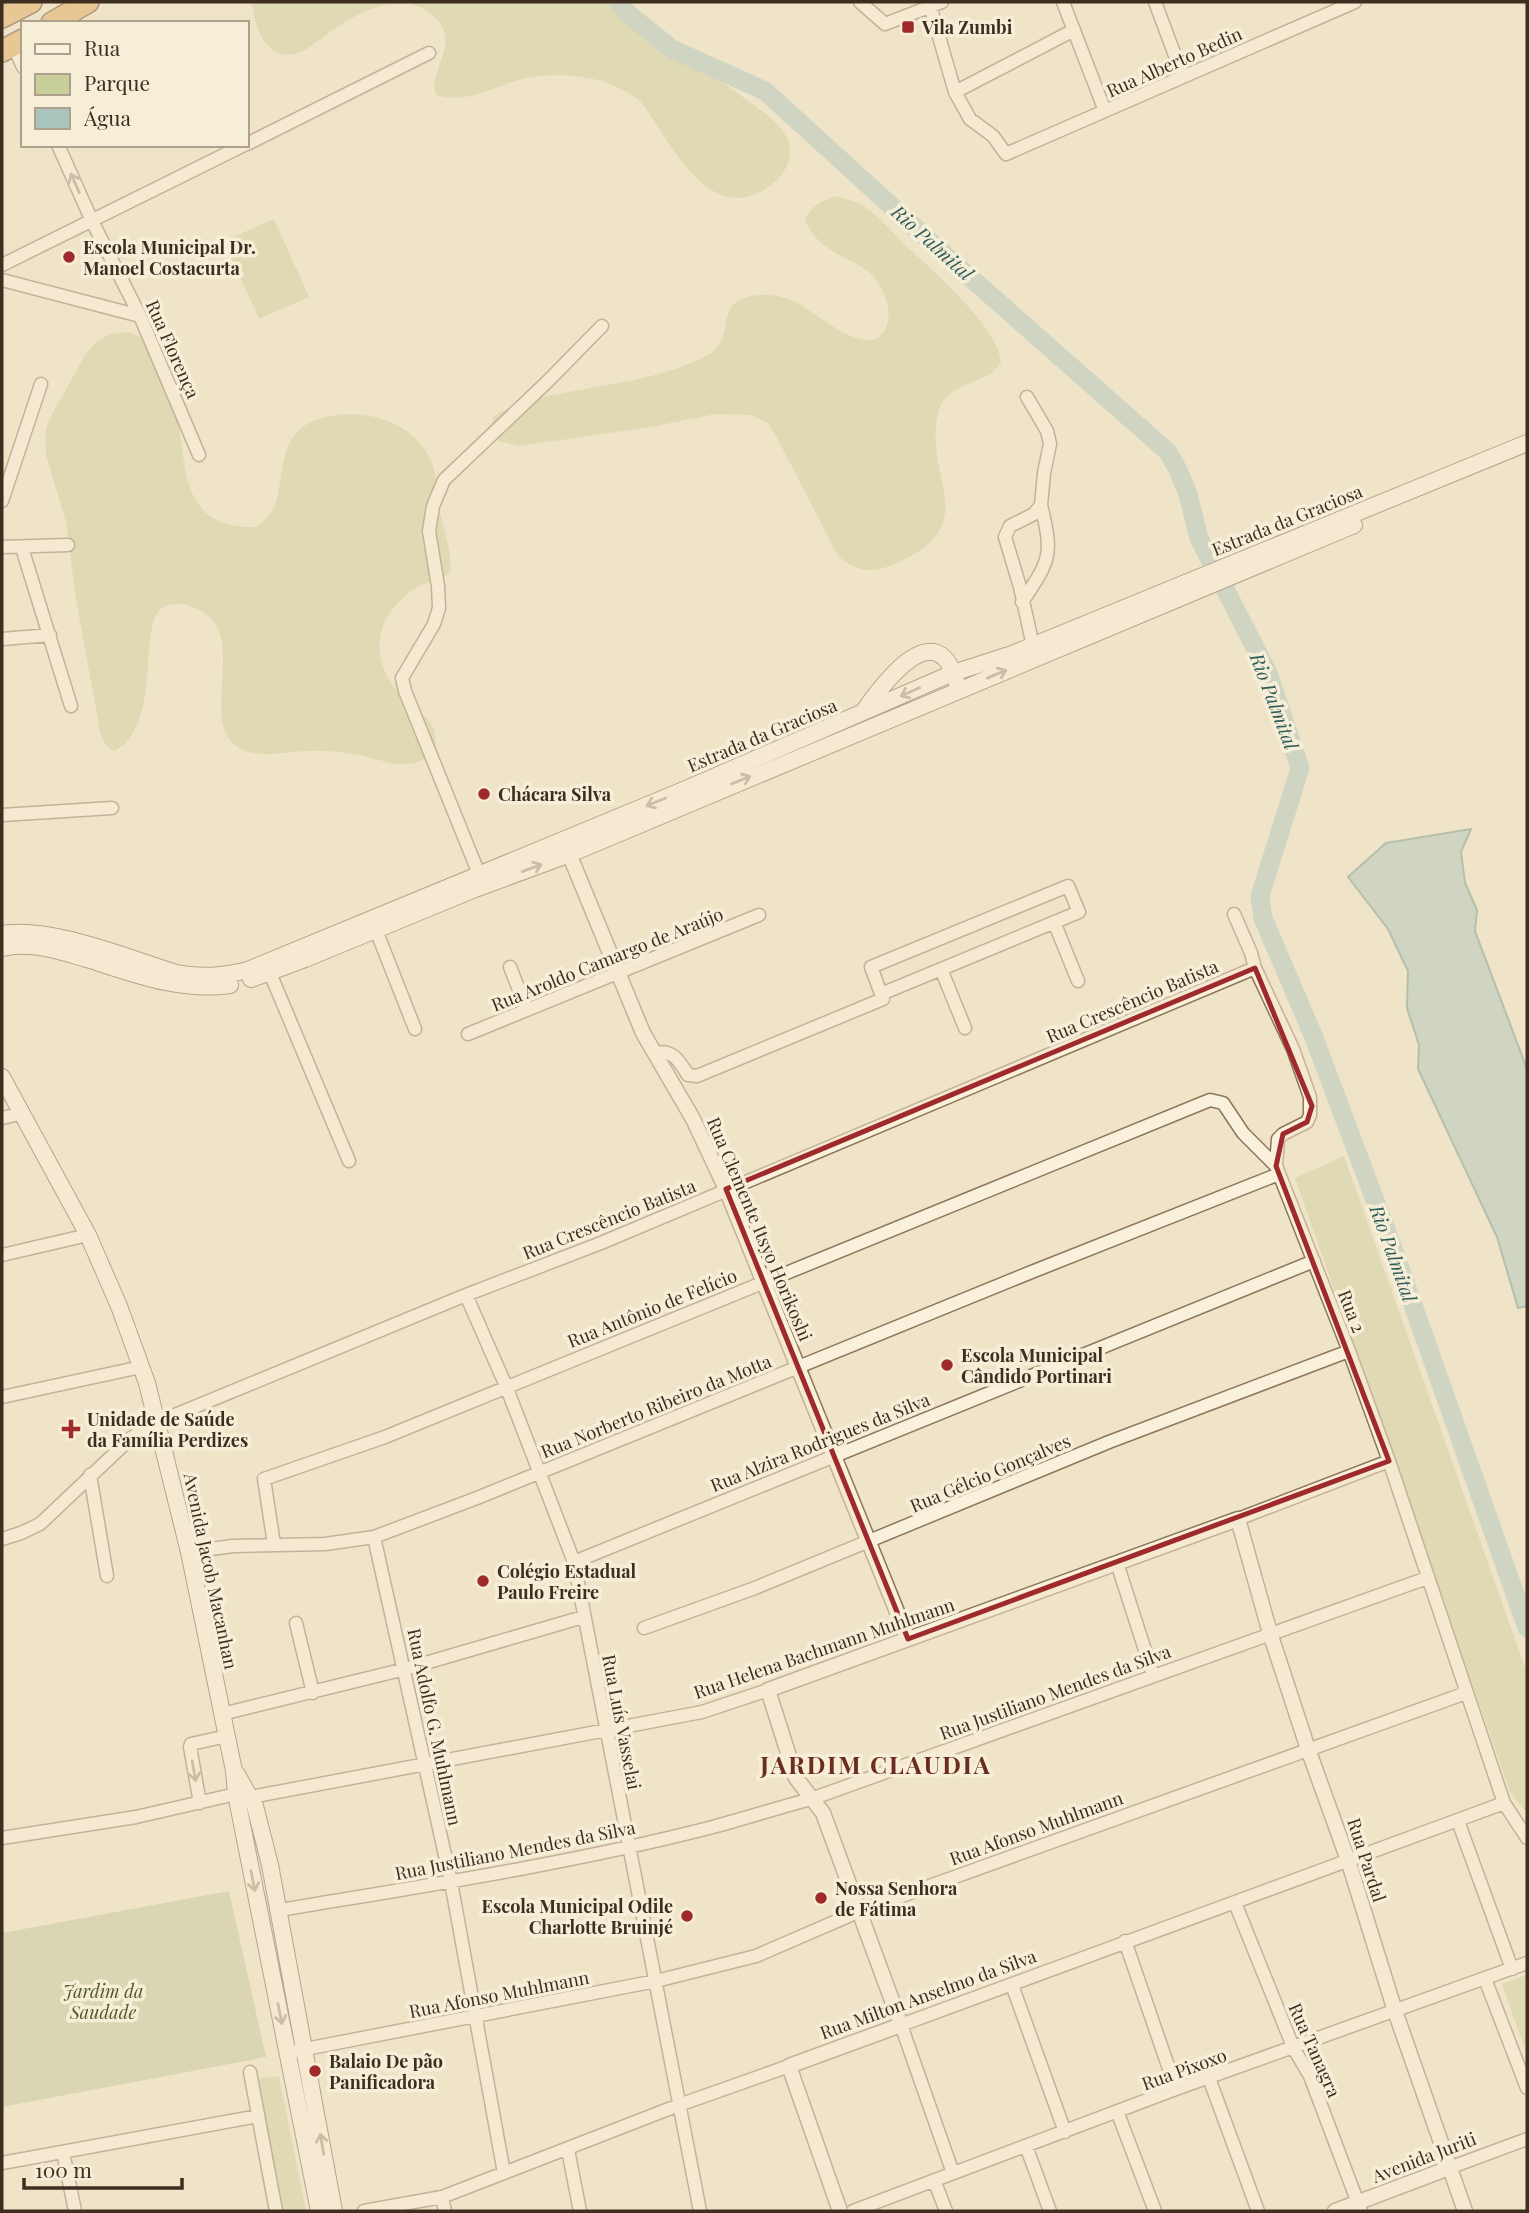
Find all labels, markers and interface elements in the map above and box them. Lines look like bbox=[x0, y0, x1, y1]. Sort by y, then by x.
place label: Vila Zumbi bbox=[921, 15, 1013, 39]
marker: Vila Zumbi bbox=[900, 19, 916, 35]
legend bbox=[21, 21, 248, 147]
street label: Rua Alberto Bedin bbox=[1102, 21, 1246, 103]
text: Rua bbox=[84, 33, 121, 61]
text: Parque bbox=[84, 68, 150, 96]
text: Água bbox=[83, 103, 132, 131]
one-way arrow bbox=[68, 173, 81, 194]
water label: Rio Palmital bbox=[886, 198, 980, 286]
place label: Escola Municipal Dr. Manoel Costacurta bbox=[83, 235, 256, 280]
marker: Escola Municipal Dr. Manoel Costacurta bbox=[61, 249, 77, 265]
street label: Rua Florença bbox=[141, 296, 205, 402]
street label: Estrada da Graciosa bbox=[1208, 479, 1366, 561]
water label: Rio Palmital bbox=[1244, 648, 1306, 754]
one-way arrow bbox=[986, 667, 1007, 680]
one-way arrow bbox=[900, 686, 921, 699]
street label: Estrada da Graciosa bbox=[684, 693, 840, 777]
one-way arrow bbox=[730, 773, 752, 786]
place label: Chácara Silva bbox=[498, 782, 612, 806]
marker: Chácara Silva bbox=[476, 786, 492, 802]
one-way arrow bbox=[646, 796, 667, 809]
one-way arrow bbox=[520, 861, 542, 873]
street label: Rua Aroldo Camargo de Araújo bbox=[488, 901, 727, 1017]
street label: Rua Crescêncio Batista bbox=[1042, 954, 1222, 1048]
street label: Rua Clemente Itsyo Horikoshi bbox=[702, 1113, 818, 1345]
street label: Rua Crescêncio Batista bbox=[519, 1173, 699, 1265]
water label: Rio Palmital bbox=[1364, 1200, 1424, 1306]
street label: Rua Antônio de Felício bbox=[564, 1263, 740, 1353]
street label: Rua 2 bbox=[1333, 1286, 1371, 1336]
place label: Escola Municipal Cândido Portinari bbox=[961, 1343, 1112, 1388]
street label: Rua Norberto Ribeiro da Motta bbox=[537, 1349, 775, 1463]
marker: Escola Municipal Cândido Portinari bbox=[939, 1357, 955, 1373]
street label: Rua Alzira Rodrigues da Silva bbox=[707, 1387, 933, 1497]
place label: Unidade de Saúde da Família Perdizes bbox=[87, 1407, 248, 1452]
marker: Unidade de Saúde da Família Perdizes bbox=[61, 1419, 81, 1439]
street label: Rua Gélcio Gonçalves bbox=[906, 1428, 1074, 1518]
street label: Avenida Jacob Macanhan bbox=[178, 1470, 244, 1671]
place label: Colégio Estadual Paulo Freire bbox=[497, 1559, 637, 1604]
marker: Colégio Estadual Paulo Freire bbox=[475, 1573, 491, 1589]
street label: Rua Helena Bachmann Muhlmann bbox=[690, 1592, 958, 1704]
street label: Rua Adolfo G. Muhlmann bbox=[402, 1626, 468, 1828]
street label: Rua Justiliano Mendes da Silva bbox=[936, 1639, 1174, 1745]
street label: Rua Luís Vasselai bbox=[597, 1652, 647, 1792]
district label: JARDIM CLAUDIA bbox=[759, 1748, 992, 1780]
one-way arrow bbox=[188, 1759, 201, 1782]
street label: Rua Afonso Muhlmann bbox=[946, 1785, 1126, 1871]
street label: Rua Justiliano Mendes da Silva bbox=[393, 1815, 637, 1885]
street label: Rua Pardal bbox=[1342, 1815, 1392, 1905]
one-way arrow bbox=[247, 1869, 261, 1892]
place label: Nossa Senhora de Fátima bbox=[835, 1876, 958, 1921]
marker: Nossa Senhora de Fátima bbox=[813, 1890, 829, 1906]
place label: Escola Municipal Odile Charlotte Bruinjé bbox=[482, 1894, 673, 1939]
marker: Escola Municipal Odile Charlotte Bruinjé bbox=[679, 1908, 695, 1924]
street label: Rua Milton Anselmo da Silva bbox=[817, 1944, 1039, 2044]
street label: Rua Afonso Muhlmann bbox=[407, 1965, 591, 2023]
park label: Jardim da Saudade bbox=[63, 1979, 143, 2024]
street label: Rua Tanagra bbox=[1283, 1999, 1347, 2101]
one-way arrow bbox=[273, 2002, 287, 2025]
street label: Rua Pixoxo bbox=[1138, 2043, 1230, 2095]
place label: Balaio De pão Panificadora bbox=[329, 2049, 443, 2094]
marker: Balaio De pão Panificadora bbox=[307, 2063, 323, 2079]
street label: Avenida Juriti bbox=[1368, 2126, 1480, 2188]
one-way arrow bbox=[315, 2133, 329, 2156]
scale bar bbox=[24, 2146, 182, 2190]
text: 100 m bbox=[35, 2155, 92, 2183]

